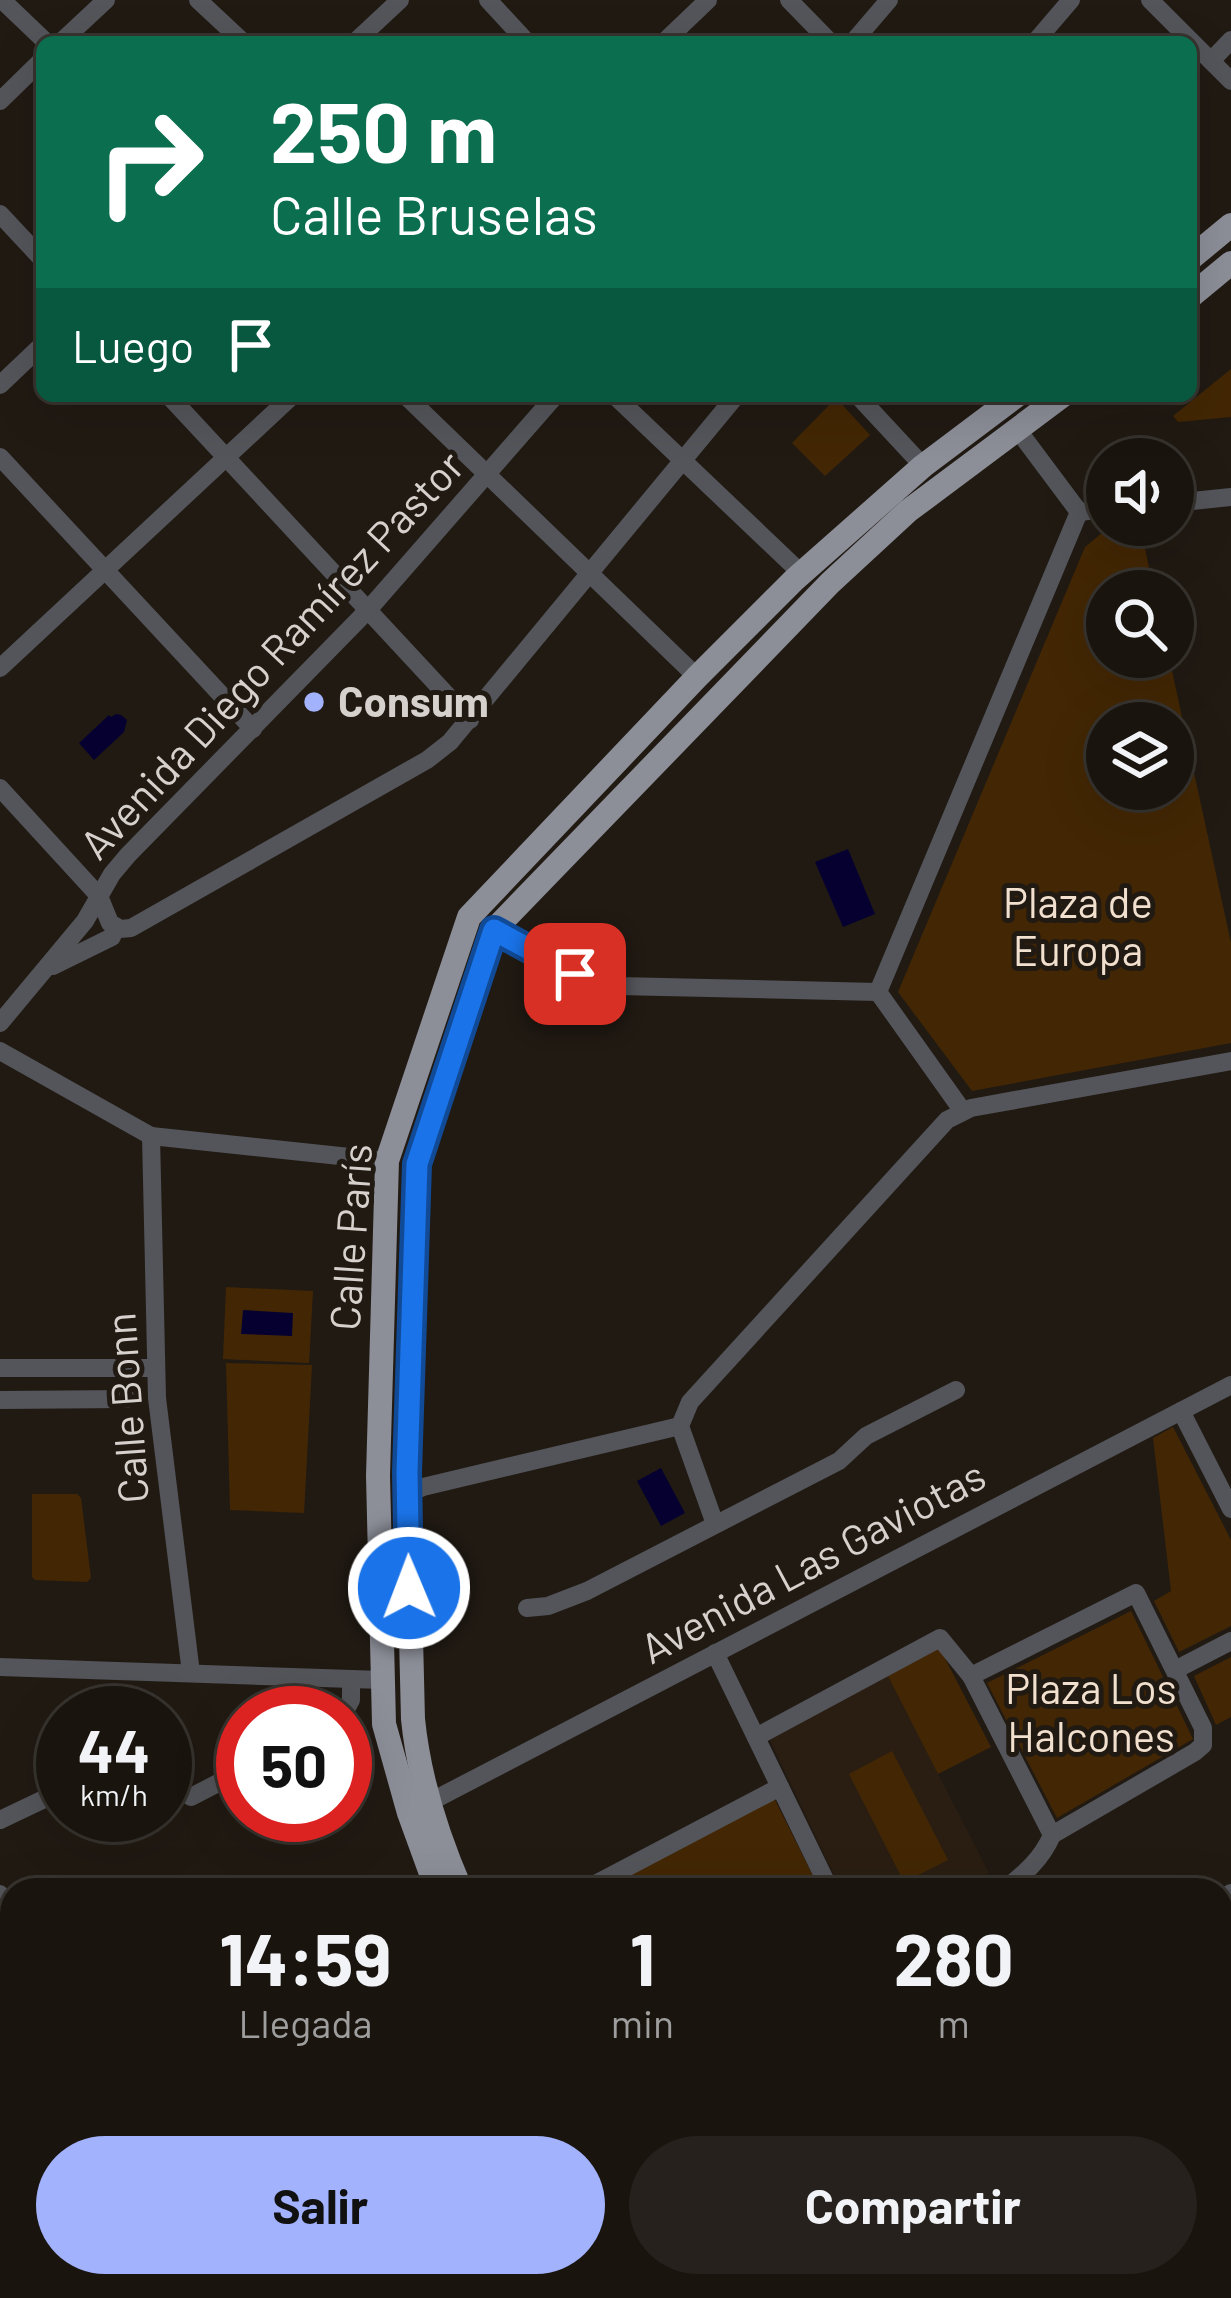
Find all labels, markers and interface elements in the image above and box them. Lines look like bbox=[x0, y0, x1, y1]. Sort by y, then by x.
text: 250 m bbox=[270, 79, 497, 180]
icon: right bbox=[72, 84, 228, 240]
text: Calle Bruselas bbox=[270, 181, 598, 246]
icon: arrive bbox=[218, 312, 284, 378]
text: Luego bbox=[72, 318, 194, 372]
map controls bbox=[1086, 438, 1194, 810]
button: sound bbox=[1086, 438, 1194, 546]
street label: Avenida Diego Ramírez Pastor bbox=[68, 439, 474, 869]
button: search bbox=[1086, 570, 1194, 678]
place label: Consum bbox=[338, 675, 489, 725]
marker: Consum bbox=[301, 689, 327, 715]
button: layers bbox=[1086, 702, 1194, 810]
park label: Plaza de Europa bbox=[1003, 876, 1153, 975]
pin bbox=[524, 923, 626, 1025]
icon: arrive bbox=[542, 941, 608, 1007]
street label: Calle París bbox=[318, 1142, 380, 1332]
street label: Calle Bonn bbox=[93, 1311, 157, 1505]
street label: Avenida Las Gaviotas bbox=[631, 1448, 993, 1672]
position arrow bbox=[346, 1525, 472, 1651]
park label: Plaza Los Halcones bbox=[1005, 1662, 1177, 1760]
speed limit sign: 50 bbox=[216, 1686, 372, 1842]
text: 44 bbox=[78, 1713, 150, 1785]
text: km/h bbox=[80, 1776, 148, 1812]
text: 14:59 bbox=[219, 1914, 392, 2000]
text: 1 bbox=[630, 1914, 655, 2000]
text: 280 bbox=[893, 1914, 1014, 2000]
text: Llegada bbox=[238, 1999, 372, 2046]
text: min bbox=[611, 1999, 674, 2046]
text: m bbox=[937, 1999, 970, 2046]
button: Salir bbox=[36, 2136, 605, 2274]
button: Compartir bbox=[629, 2136, 1197, 2274]

